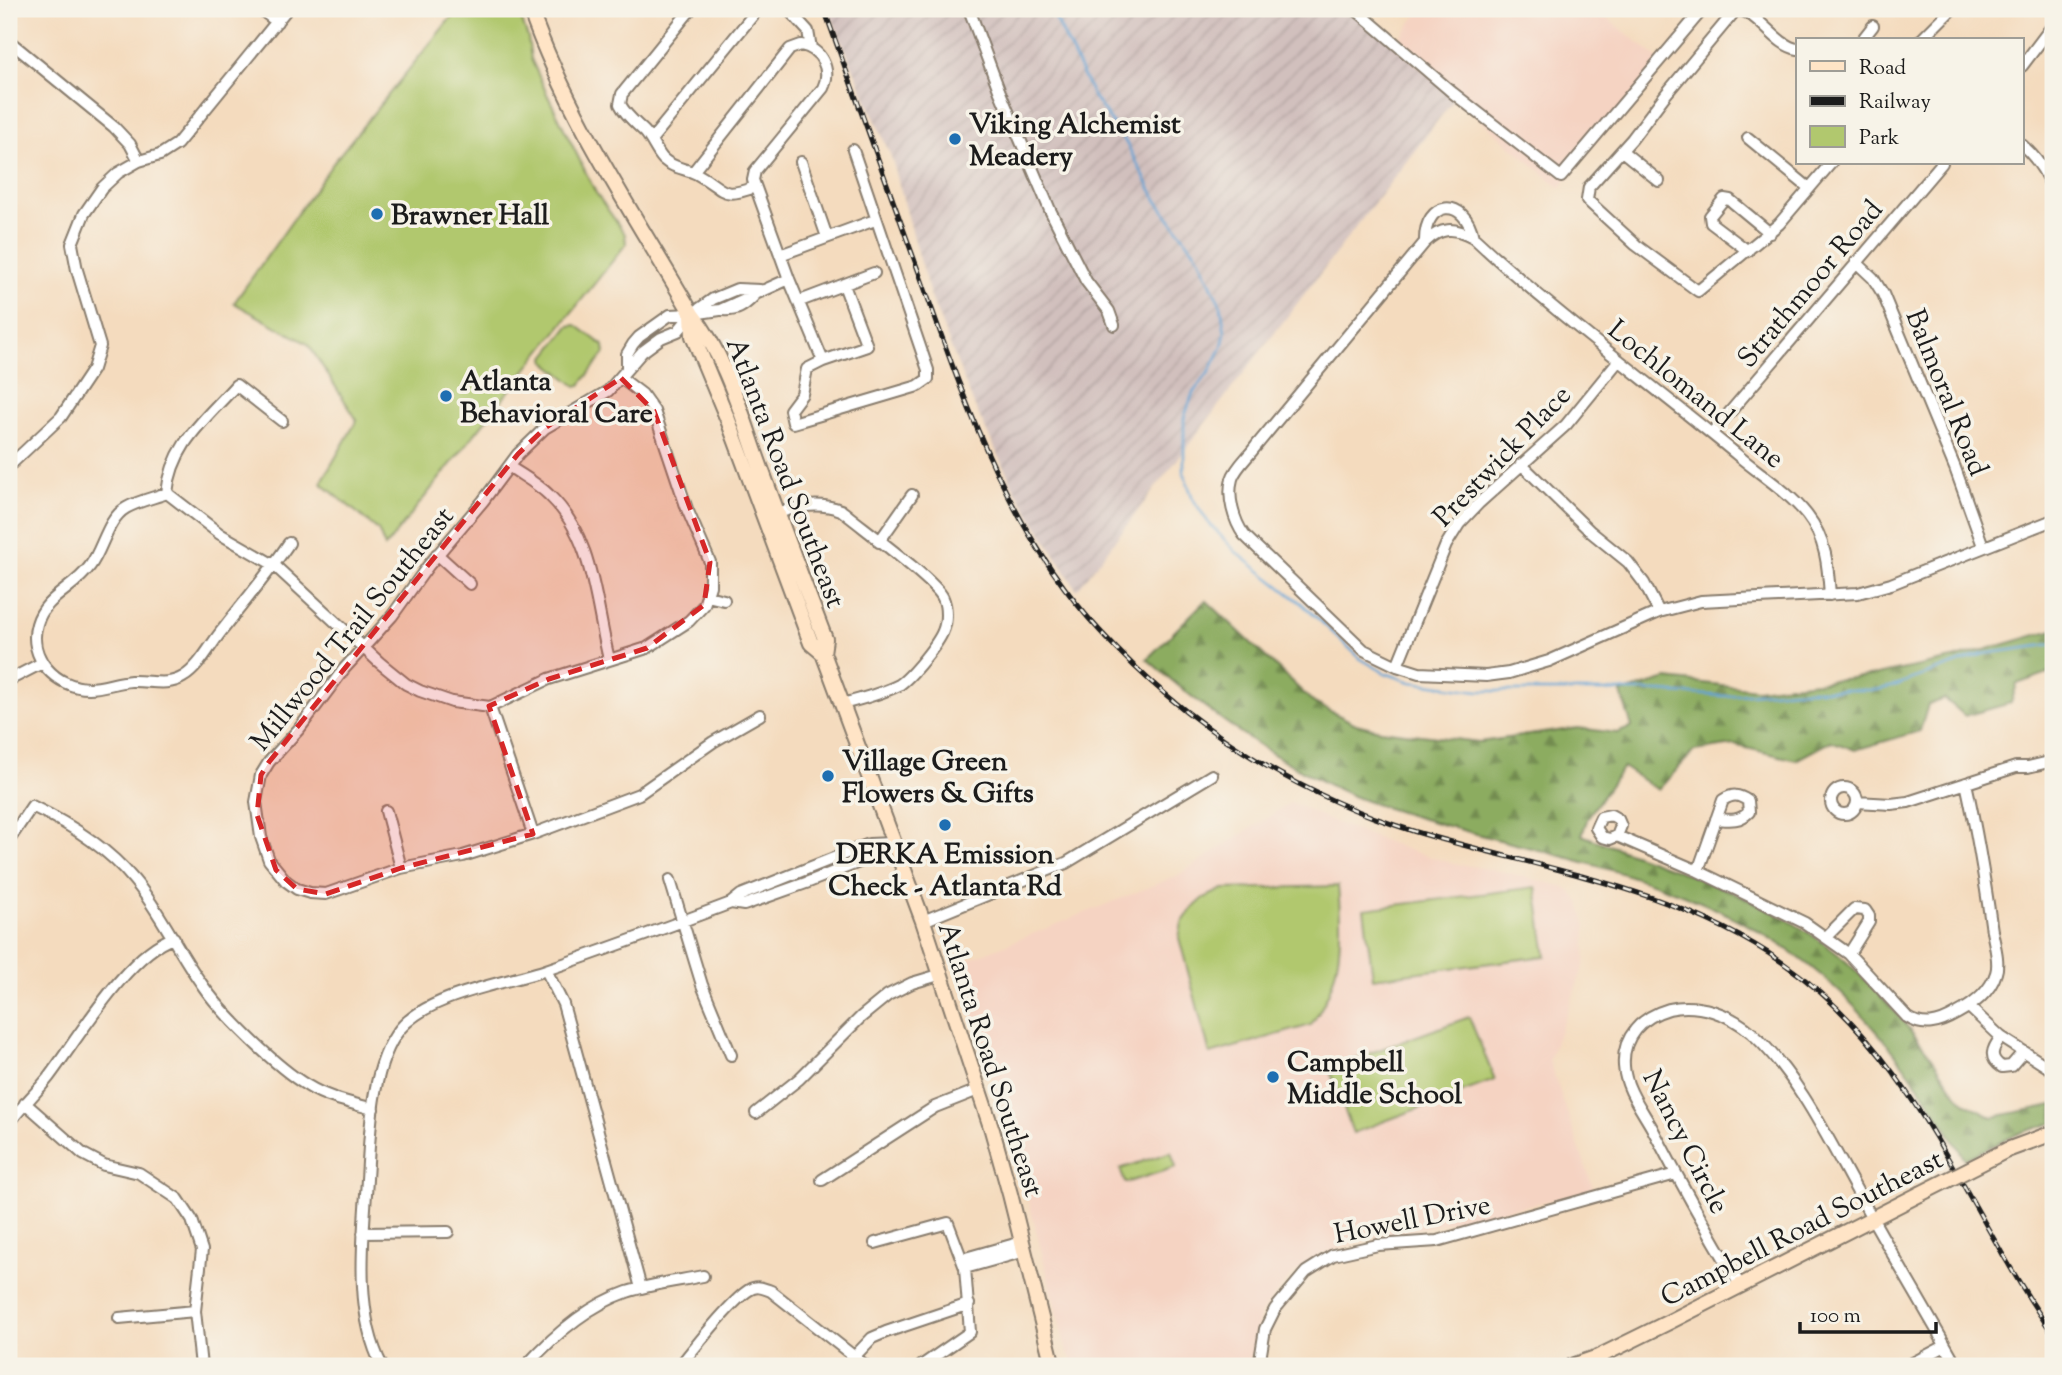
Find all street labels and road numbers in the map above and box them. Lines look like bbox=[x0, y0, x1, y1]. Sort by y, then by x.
street label: Strathmoor Road bbox=[1729, 192, 1894, 378]
street label: Balmoral Road bbox=[1894, 304, 1997, 483]
street label: Lochlomand Lane bbox=[1598, 311, 1792, 479]
street label: Atlanta Road Southeast bbox=[714, 332, 854, 615]
street label: Prestwick Place bbox=[1425, 377, 1581, 537]
street label: Millwood Trail Southeast bbox=[242, 499, 465, 761]
street label: Atlanta Road Southeast bbox=[926, 917, 1053, 1203]
street label: Nancy Circle bbox=[1631, 1063, 1738, 1221]
street label: Campbell Road Southeast bbox=[1654, 1141, 1951, 1318]
street label: Howell Drive bbox=[1331, 1186, 1494, 1256]

